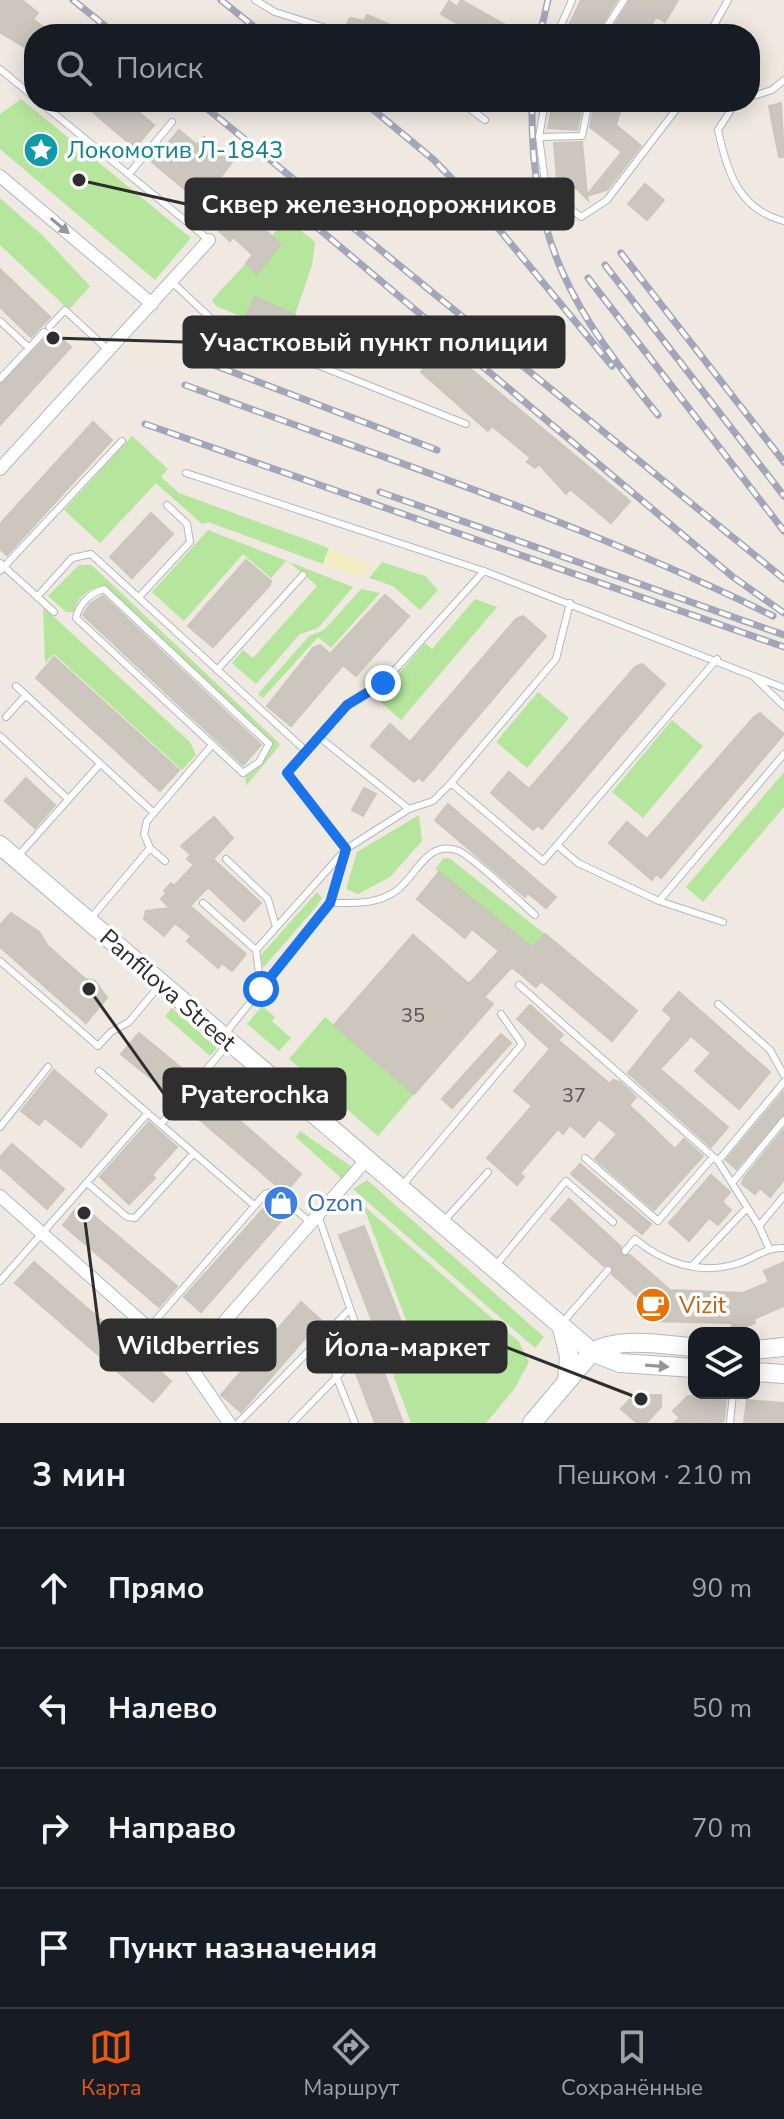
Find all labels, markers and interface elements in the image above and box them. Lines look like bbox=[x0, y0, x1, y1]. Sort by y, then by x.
search box bbox=[24, 24, 760, 112]
icon: search bbox=[52, 46, 96, 90]
text: Поиск bbox=[116, 48, 203, 89]
place icon: Локомотив Л-1843 bbox=[22, 131, 60, 169]
place label: Локомотив Л-1843 bbox=[67, 134, 284, 166]
callout: Сквер железнодорожников bbox=[186, 179, 573, 229]
text: Сквер железнодорожников bbox=[201, 187, 557, 222]
one-way arrow bbox=[49, 217, 69, 234]
callout: Участковый пункт полиции bbox=[184, 317, 564, 367]
text: Участковый пункт полиции bbox=[199, 325, 548, 360]
route end bbox=[365, 665, 401, 701]
street label: Panfilova Street bbox=[93, 922, 243, 1059]
route start bbox=[243, 971, 279, 1007]
house number: 35 bbox=[401, 1002, 425, 1029]
callout: Pyaterochka bbox=[164, 1069, 345, 1119]
text: Pyaterochka bbox=[180, 1077, 330, 1112]
house number: 37 bbox=[562, 1082, 586, 1109]
shop icon: Ozon bbox=[262, 1184, 300, 1222]
place label: Ozon bbox=[307, 1187, 363, 1219]
cafe icon: Vizit bbox=[634, 1286, 672, 1324]
place label: Vizit bbox=[678, 1289, 727, 1321]
callout: Wildberries bbox=[101, 1320, 275, 1370]
callout: Йола-маркет bbox=[308, 1322, 506, 1372]
map controls bbox=[688, 1327, 760, 1399]
button: layers bbox=[688, 1327, 760, 1399]
text: Wildberries bbox=[117, 1328, 259, 1363]
text: Йола-маркет bbox=[324, 1330, 490, 1365]
one-way arrow bbox=[645, 1360, 670, 1373]
text: 3 мин bbox=[32, 1452, 126, 1498]
text: Пешком · 210 m bbox=[557, 1458, 752, 1493]
icon: ahead bbox=[32, 1566, 76, 1610]
text: Прямо bbox=[108, 1568, 205, 1609]
text: 90 m bbox=[692, 1571, 752, 1606]
icon: left bbox=[32, 1686, 76, 1730]
text: Налево bbox=[108, 1688, 217, 1729]
text: 50 m bbox=[692, 1691, 752, 1726]
icon: right bbox=[32, 1806, 76, 1850]
text: Направо bbox=[108, 1808, 236, 1849]
text: 70 m bbox=[692, 1811, 752, 1846]
icon: arrive bbox=[32, 1926, 76, 1970]
text: Пункт назначения bbox=[108, 1928, 377, 1969]
tab: Карта bbox=[81, 2025, 142, 2103]
tab: Маршрут bbox=[303, 2025, 399, 2103]
tab: Сохранённые bbox=[561, 2025, 703, 2103]

